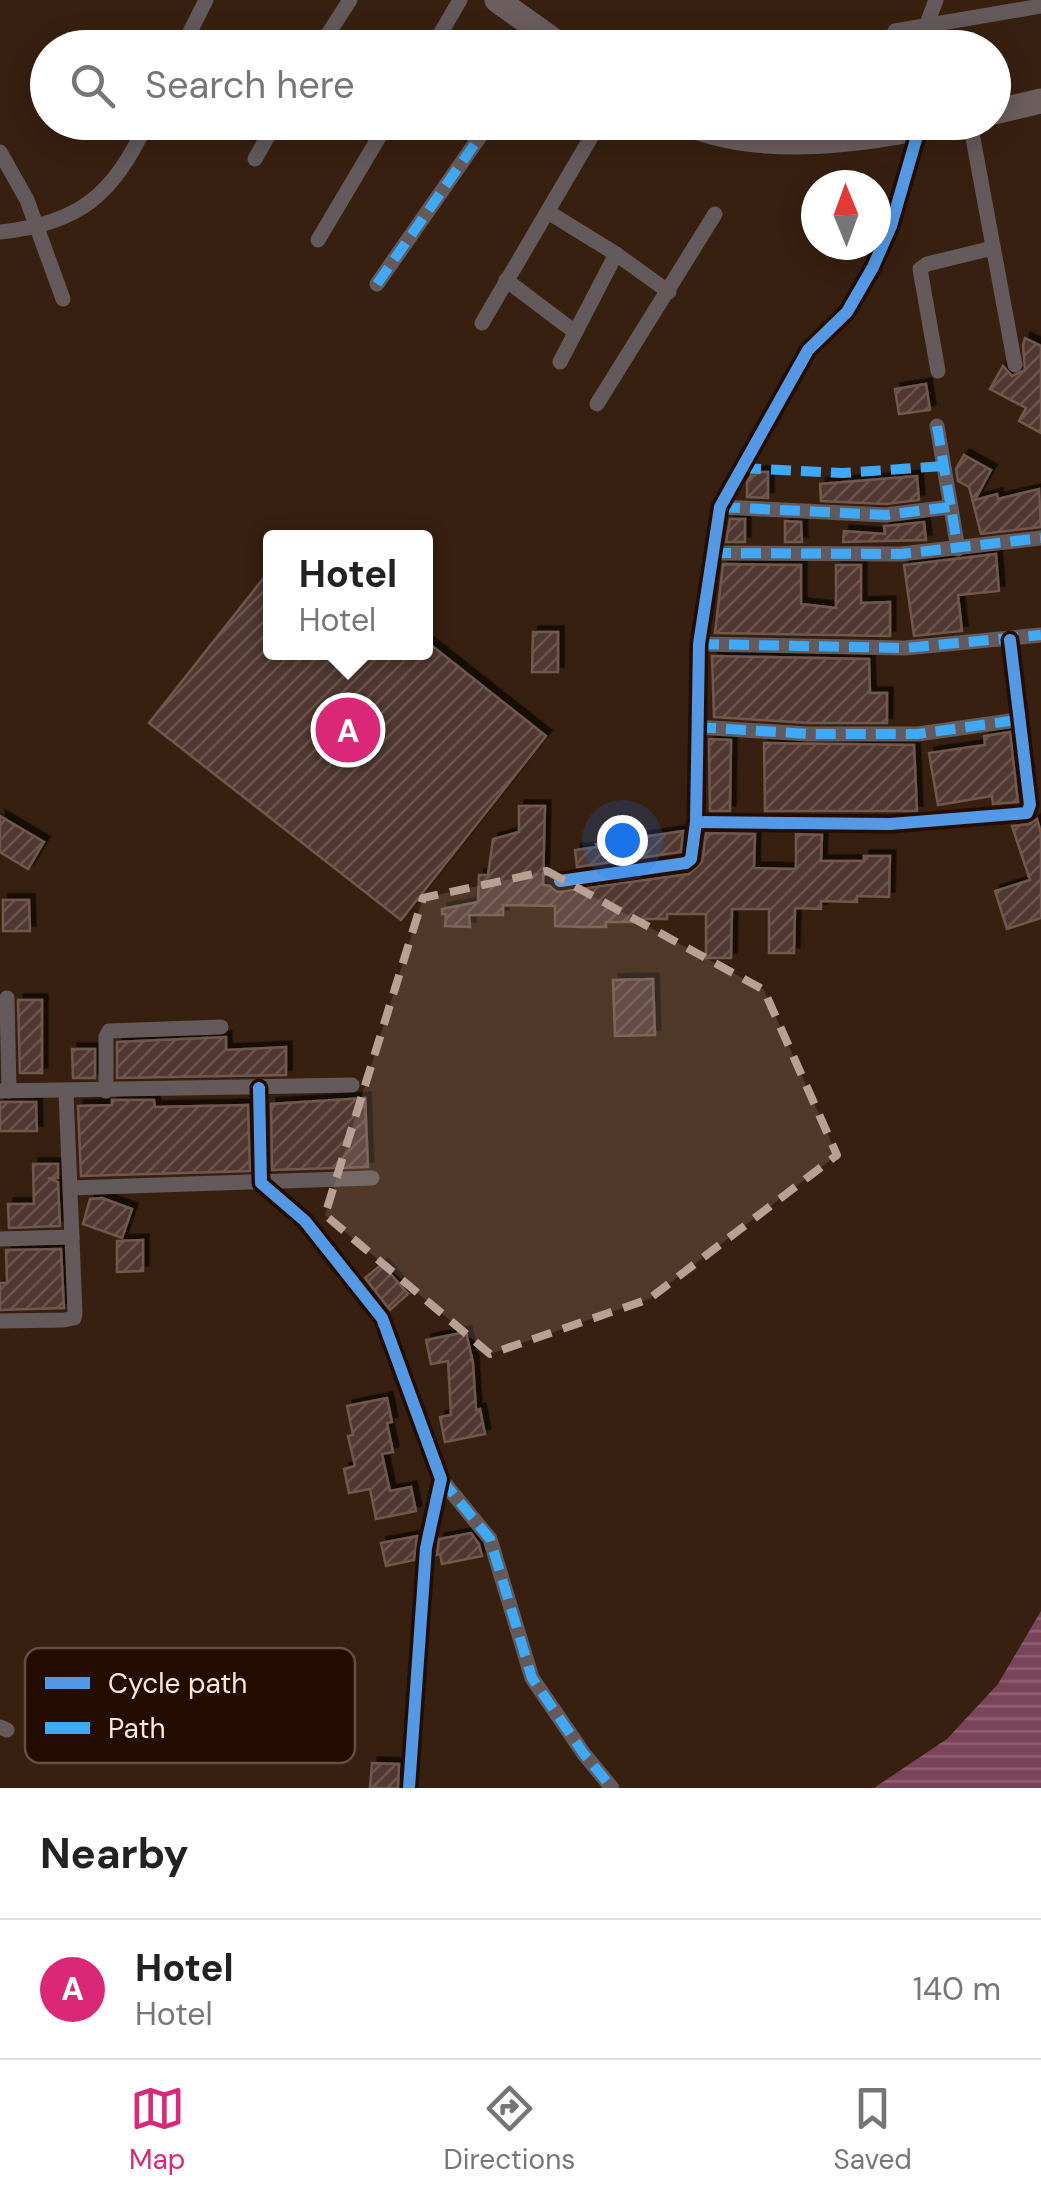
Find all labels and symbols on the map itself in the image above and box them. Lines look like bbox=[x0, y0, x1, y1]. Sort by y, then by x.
north arrow bbox=[801, 170, 891, 260]
pin: A bbox=[316, 692, 380, 768]
your location bbox=[597, 815, 648, 866]
legend bbox=[25, 1648, 355, 1763]
text: Cycle path bbox=[108, 1665, 247, 1702]
text: Path bbox=[108, 1710, 166, 1747]

